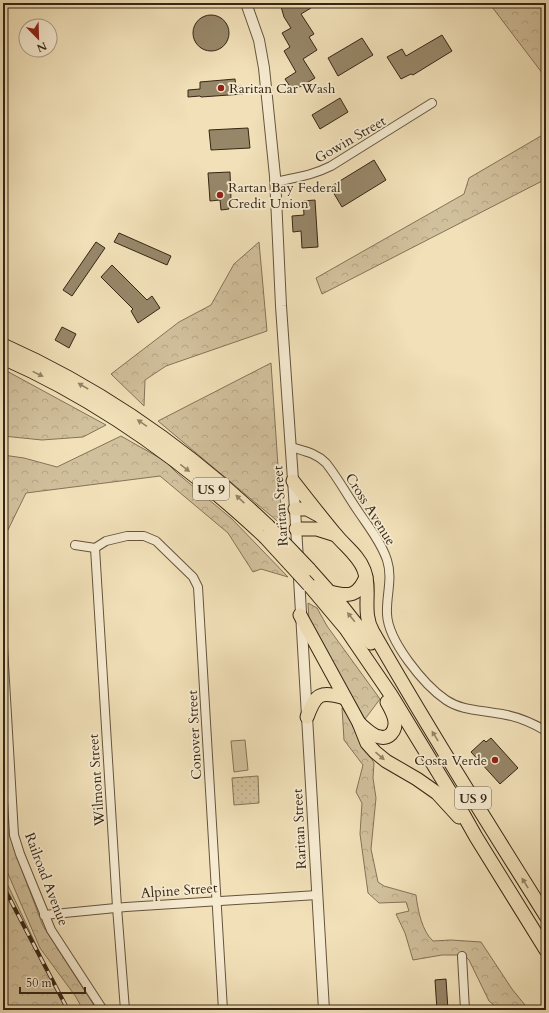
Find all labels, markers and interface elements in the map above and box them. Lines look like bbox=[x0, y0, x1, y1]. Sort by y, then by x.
north arrow bbox=[18, 18, 58, 58]
text: N bbox=[34, 38, 49, 56]
place label: Raritan Car Wash bbox=[229, 79, 336, 98]
marker: Raritan Car Wash bbox=[216, 83, 226, 93]
street label: Gowin Street bbox=[311, 111, 390, 167]
place label: Rartan Bay Federal Credit Union bbox=[228, 178, 341, 213]
marker: Rartan Bay Federal Credit Union bbox=[215, 190, 225, 200]
one-way arrow bbox=[32, 371, 44, 378]
one-way arrow bbox=[77, 382, 89, 389]
one-way arrow bbox=[137, 419, 147, 427]
one-way arrow bbox=[179, 464, 190, 472]
street label: Raritan Street bbox=[268, 464, 293, 547]
street label: Cross Avenue bbox=[341, 470, 400, 549]
road number: US 9 bbox=[193, 478, 229, 500]
one-way arrow bbox=[235, 495, 244, 504]
one-way arrow bbox=[346, 611, 355, 622]
street label: Conover Street bbox=[183, 689, 206, 780]
one-way arrow bbox=[431, 731, 438, 742]
street label: Wilmont Street bbox=[84, 733, 109, 828]
one-way arrow bbox=[374, 751, 385, 760]
place label: Costa Verde bbox=[414, 751, 487, 770]
marker: Costa Verde bbox=[490, 755, 500, 765]
road number: US 9 bbox=[455, 787, 491, 809]
street label: Raritan Street bbox=[288, 788, 311, 870]
street label: Railroad Avenue bbox=[20, 830, 73, 929]
one-way arrow bbox=[522, 877, 529, 888]
street label: Alpine Street bbox=[140, 878, 219, 903]
scale bar bbox=[20, 969, 85, 995]
text: 50 m bbox=[26, 975, 53, 991]

